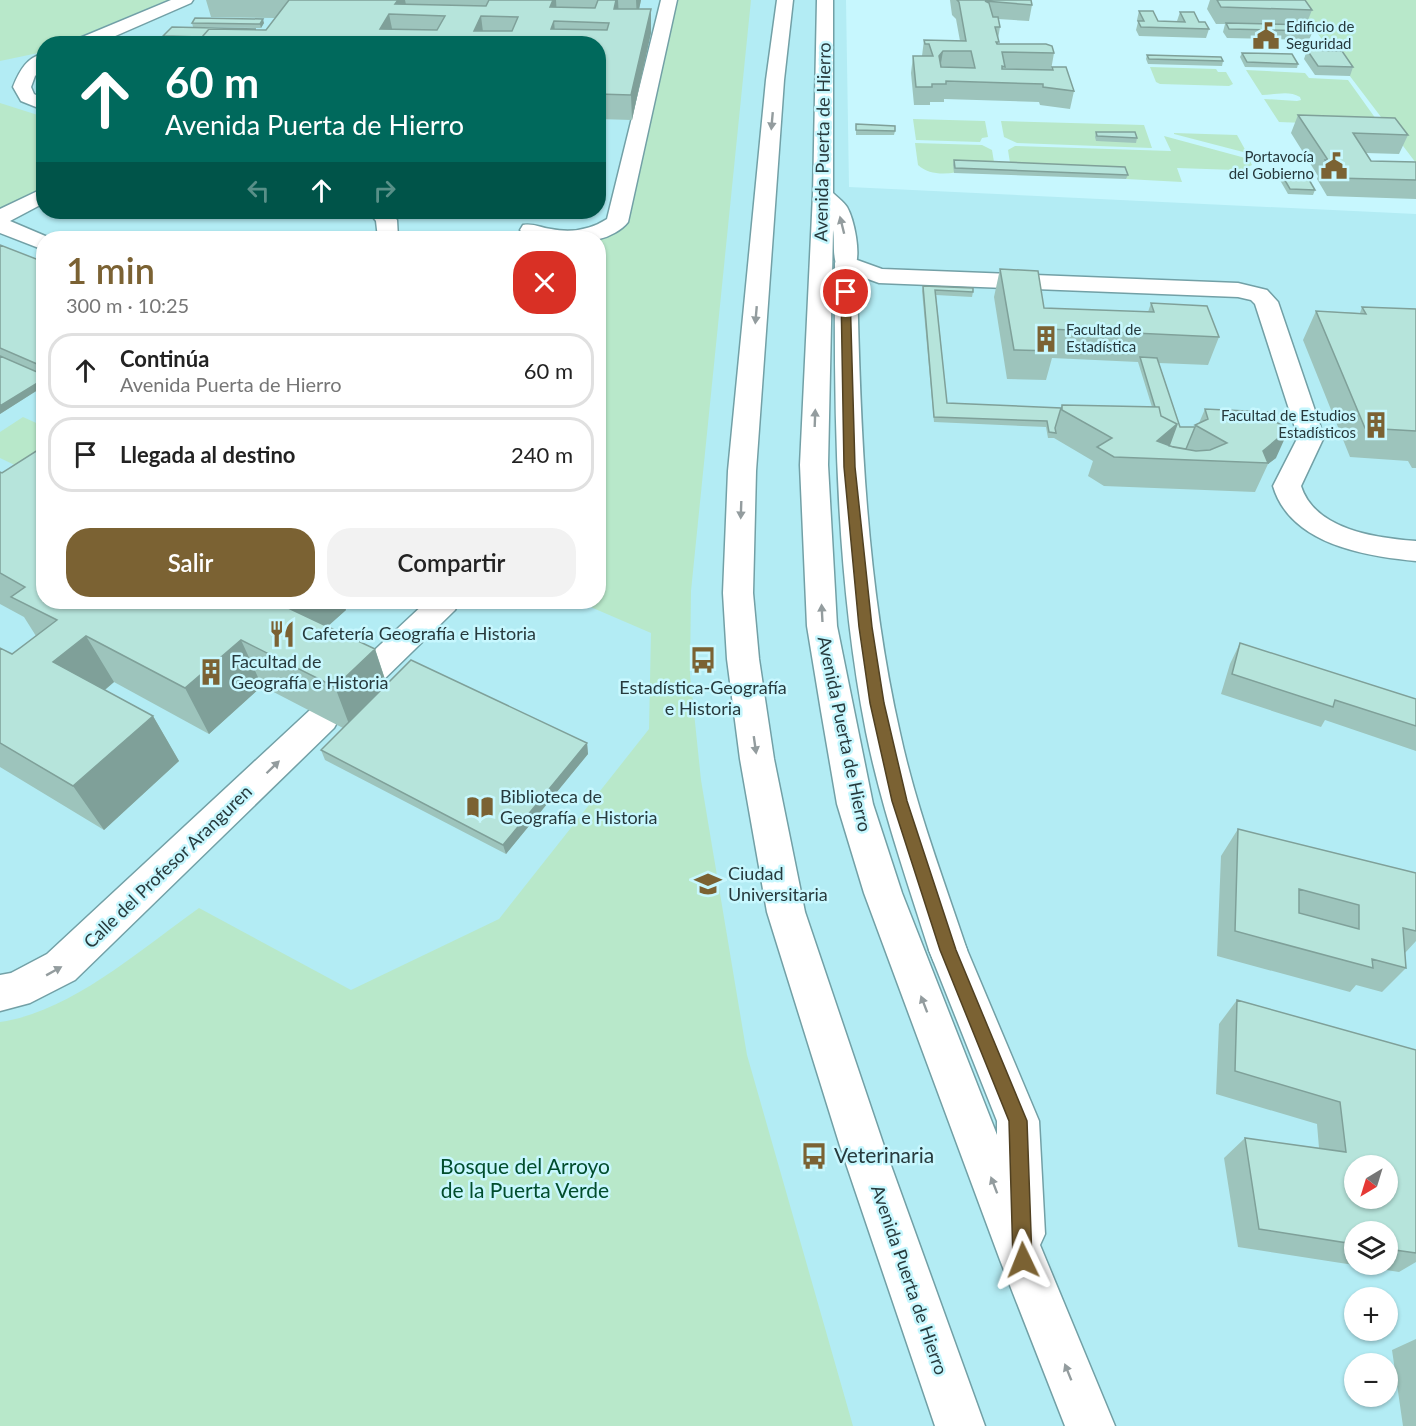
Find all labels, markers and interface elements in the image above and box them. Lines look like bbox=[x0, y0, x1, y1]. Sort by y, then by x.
place label: Edificio de Seguridad bbox=[1286, 17, 1354, 52]
public building icon: Edificio de Seguridad bbox=[1251, 21, 1281, 51]
street label: Avenida Puerta de Hierro bbox=[809, 42, 835, 242]
text: 60 m bbox=[165, 57, 259, 107]
icon: ahead bbox=[66, 60, 144, 138]
text: Avenida Puerta de Hierro bbox=[165, 108, 464, 141]
one-way arrow bbox=[767, 111, 777, 130]
place label: Portavocía del Gobierno bbox=[1229, 147, 1314, 182]
public building icon: Portavocía del Gobierno bbox=[1319, 151, 1349, 181]
icon: left bbox=[242, 174, 275, 207]
icon: ahead bbox=[305, 174, 338, 207]
icon: right bbox=[368, 174, 401, 207]
one-way arrow bbox=[837, 216, 847, 235]
text: 1 min bbox=[66, 248, 155, 292]
button: close bbox=[513, 251, 576, 314]
pin bbox=[820, 266, 871, 317]
icon: arrive bbox=[829, 275, 862, 308]
text: 300 m · 10:25 bbox=[66, 293, 189, 317]
one-way arrow bbox=[751, 306, 761, 325]
place label: Facultad de Estadística bbox=[1066, 320, 1141, 355]
building icon: Facultad de Estadística bbox=[1031, 324, 1061, 354]
text: Continúa bbox=[120, 345, 209, 372]
icon: ahead bbox=[69, 354, 102, 387]
text: 60 m bbox=[524, 357, 573, 384]
text: Avenida Puerta de Hierro bbox=[120, 372, 342, 396]
place label: Facultad de Estudios Estadísticos bbox=[1221, 406, 1356, 441]
one-way arrow bbox=[810, 409, 820, 428]
building icon: Facultad de Estudios Estadísticos bbox=[1361, 410, 1391, 440]
icon: arrive bbox=[69, 438, 102, 471]
text: Llegada al destino bbox=[120, 441, 296, 468]
text: 240 m bbox=[511, 441, 573, 468]
one-way arrow bbox=[736, 500, 745, 519]
button: Salir bbox=[66, 528, 315, 597]
button: Compartir bbox=[327, 528, 576, 597]
one-way arrow bbox=[817, 604, 826, 623]
restaurant icon: Cafetería Geografía e Historia bbox=[267, 619, 297, 649]
place label: Cafetería Geografía e Historia bbox=[302, 622, 536, 644]
street label: Avenida Puerta de Hierro bbox=[813, 634, 876, 834]
bus stop icon: Estadística-Geografía e Historia bbox=[688, 645, 718, 675]
place label: Facultad de Geografía e Historia bbox=[231, 650, 388, 693]
building icon: Facultad de Geografía e Historia bbox=[196, 657, 226, 687]
place label: Estadística-Geografía e Historia bbox=[619, 676, 787, 719]
one-way arrow bbox=[750, 736, 760, 755]
one-way arrow bbox=[265, 760, 279, 774]
street label: Calle del Profesor Aranguren bbox=[79, 780, 256, 952]
place label: Biblioteca de Geografía e Historia bbox=[500, 785, 657, 828]
library icon: Biblioteca de Geografía e Historia bbox=[465, 792, 495, 822]
place label: Ciudad Universitaria bbox=[728, 862, 828, 905]
school or university icon: Ciudad Universitaria bbox=[693, 869, 723, 899]
one-way arrow bbox=[45, 966, 62, 976]
one-way arrow bbox=[918, 994, 928, 1012]
bus stop icon: Veterinaria bbox=[799, 1141, 829, 1171]
place label: Veterinaria bbox=[834, 1142, 934, 1167]
park label: Bosque del Arroyo de la Puerta Verde bbox=[440, 1153, 610, 1202]
north arrow bbox=[1344, 1155, 1398, 1209]
map controls bbox=[1344, 1155, 1398, 1407]
one-way arrow bbox=[989, 1176, 999, 1194]
street label: Avenida Puerta de Hierro bbox=[867, 1182, 953, 1378]
button: layers bbox=[1344, 1221, 1398, 1275]
position arrow bbox=[991, 1228, 1055, 1292]
button: + bbox=[1344, 1287, 1398, 1341]
button: − bbox=[1344, 1353, 1398, 1407]
one-way arrow bbox=[1063, 1363, 1072, 1381]

